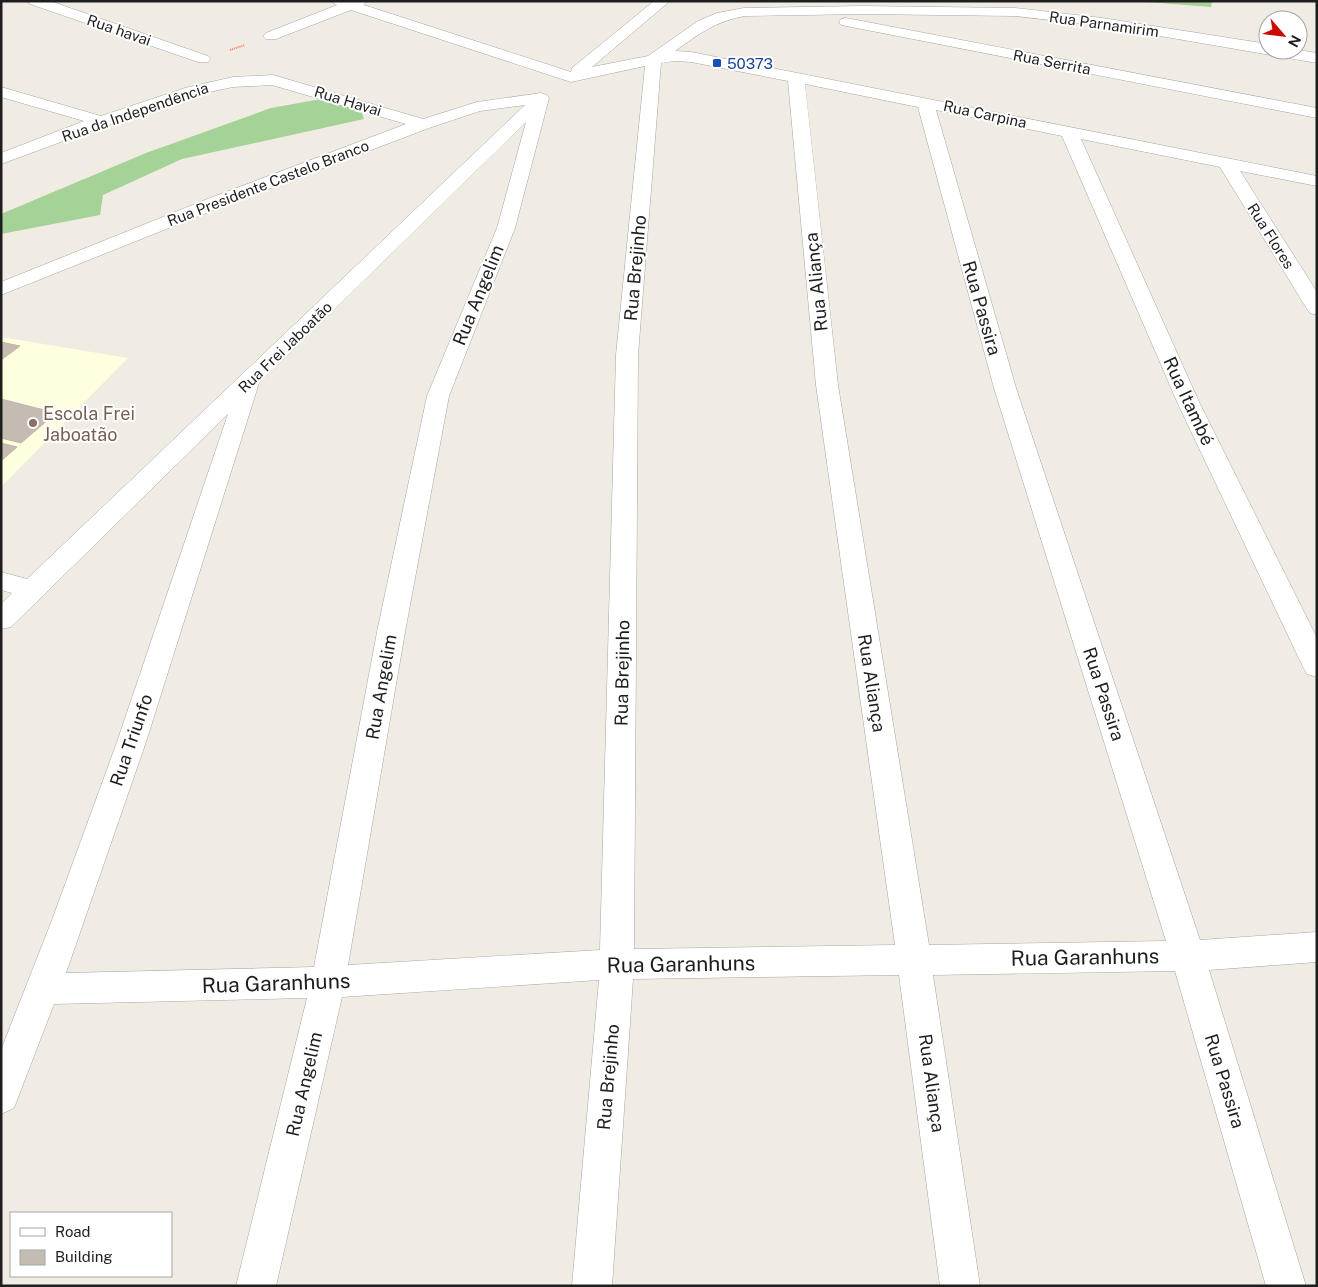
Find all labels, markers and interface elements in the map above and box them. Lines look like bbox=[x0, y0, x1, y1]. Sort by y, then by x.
street label: Rua Parnamirim bbox=[1048, 8, 1160, 40]
north arrow bbox=[1258, 10, 1308, 60]
street label: Rua havai bbox=[85, 11, 153, 49]
text: N bbox=[1285, 33, 1304, 50]
street label: Rua Serrita bbox=[1012, 46, 1092, 78]
place label: 50373 bbox=[727, 55, 773, 72]
marker: 50373 bbox=[711, 57, 723, 69]
street label: Rua da Independência bbox=[59, 79, 211, 145]
street label: Rua Havai bbox=[312, 83, 384, 119]
street label: Rua Carpina bbox=[942, 97, 1028, 131]
street label: Rua Presidente Castelo Branco bbox=[165, 137, 371, 229]
street label: Rua Flores bbox=[1244, 200, 1298, 272]
street label: Rua Brejinho bbox=[620, 214, 650, 322]
street label: Rua Aliança bbox=[800, 231, 832, 333]
street label: Rua Angelim bbox=[448, 242, 508, 348]
street label: Rua Passira bbox=[958, 258, 1006, 358]
street label: Rua Frei Jaboatão bbox=[235, 298, 335, 396]
street label: Rua Itambé bbox=[1159, 353, 1219, 449]
place label: Escola Frei Jaboatão bbox=[43, 403, 135, 445]
marker: Escola Frei Jaboatão bbox=[27, 417, 39, 429]
street label: Rua Brejinho bbox=[611, 620, 633, 726]
street label: Rua Aliança bbox=[854, 632, 890, 734]
street label: Rua Angelim bbox=[361, 633, 401, 741]
street label: Rua Passira bbox=[1079, 644, 1129, 744]
street label: Rua Triunfo bbox=[105, 691, 157, 789]
street label: Rua Garanhuns bbox=[1011, 943, 1159, 971]
street label: Rua Garanhuns bbox=[607, 950, 755, 978]
street label: Rua Garanhuns bbox=[201, 968, 351, 998]
street label: Rua Brejinho bbox=[593, 1023, 623, 1131]
street label: Rua Angelim bbox=[282, 1030, 326, 1138]
street label: Rua Passira bbox=[1201, 1031, 1249, 1131]
street label: Rua Aliança bbox=[915, 1032, 949, 1134]
legend bbox=[10, 1212, 172, 1277]
text: Road bbox=[55, 1223, 91, 1240]
text: Building bbox=[55, 1248, 113, 1265]

